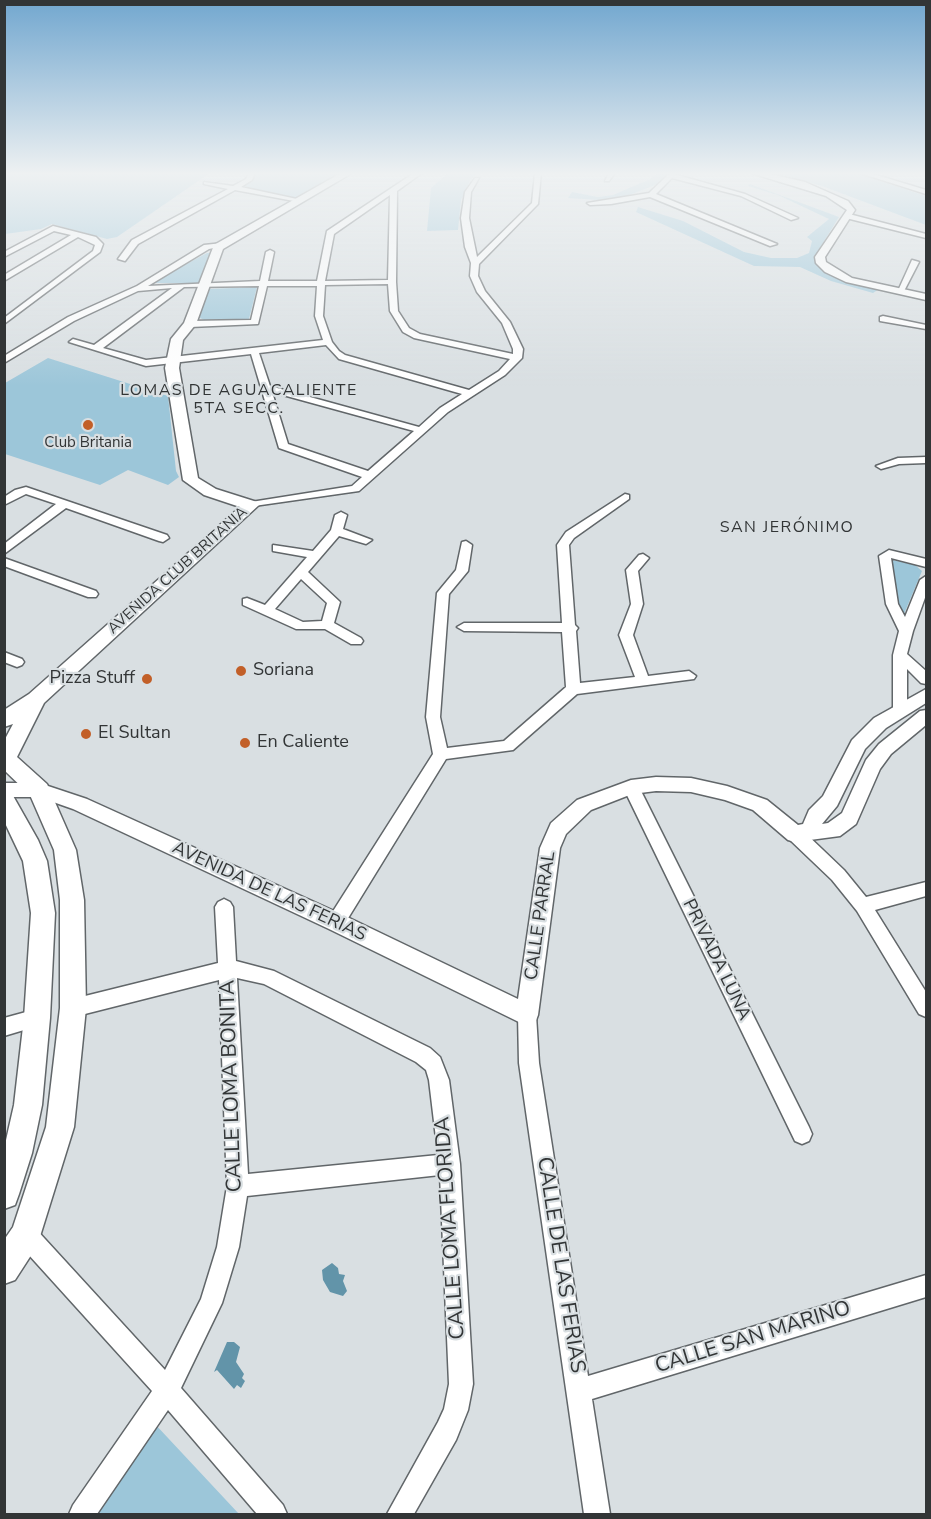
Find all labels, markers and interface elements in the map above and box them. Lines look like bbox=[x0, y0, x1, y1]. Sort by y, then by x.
district label: LOMAS DE AGUACALIENTE 5TA SECC. bbox=[120, 381, 358, 419]
marker: Club Britania bbox=[81, 418, 95, 432]
place label: Club Britania bbox=[44, 434, 132, 452]
street label: AVENIDA CLUB BRITANIA bbox=[105, 504, 251, 638]
district label: SAN JERÓNIMO bbox=[720, 518, 854, 538]
place label: Soriana bbox=[253, 660, 314, 682]
marker: Soriana bbox=[234, 664, 248, 678]
place label: Pizza Stuff bbox=[50, 668, 135, 690]
marker: Pizza Stuff bbox=[140, 672, 154, 686]
place label: El Sultan bbox=[98, 723, 171, 745]
marker: El Sultan bbox=[79, 727, 93, 741]
place label: En Caliente bbox=[257, 732, 349, 754]
marker: En Caliente bbox=[238, 736, 252, 750]
street label: AVENIDA DE LAS FERIAS bbox=[169, 838, 369, 946]
street label: CALLE PARRAL bbox=[521, 850, 561, 982]
street label: PRIVADA LUNA bbox=[677, 896, 755, 1024]
street label: CALLE LOMA BONITA bbox=[216, 979, 248, 1193]
street label: CALLE LOMA FLORIDA bbox=[431, 1116, 471, 1340]
street label: CALLE DE LAS FERIAS bbox=[530, 1155, 590, 1375]
street label: CALLE SAN MARINO bbox=[652, 1296, 854, 1380]

